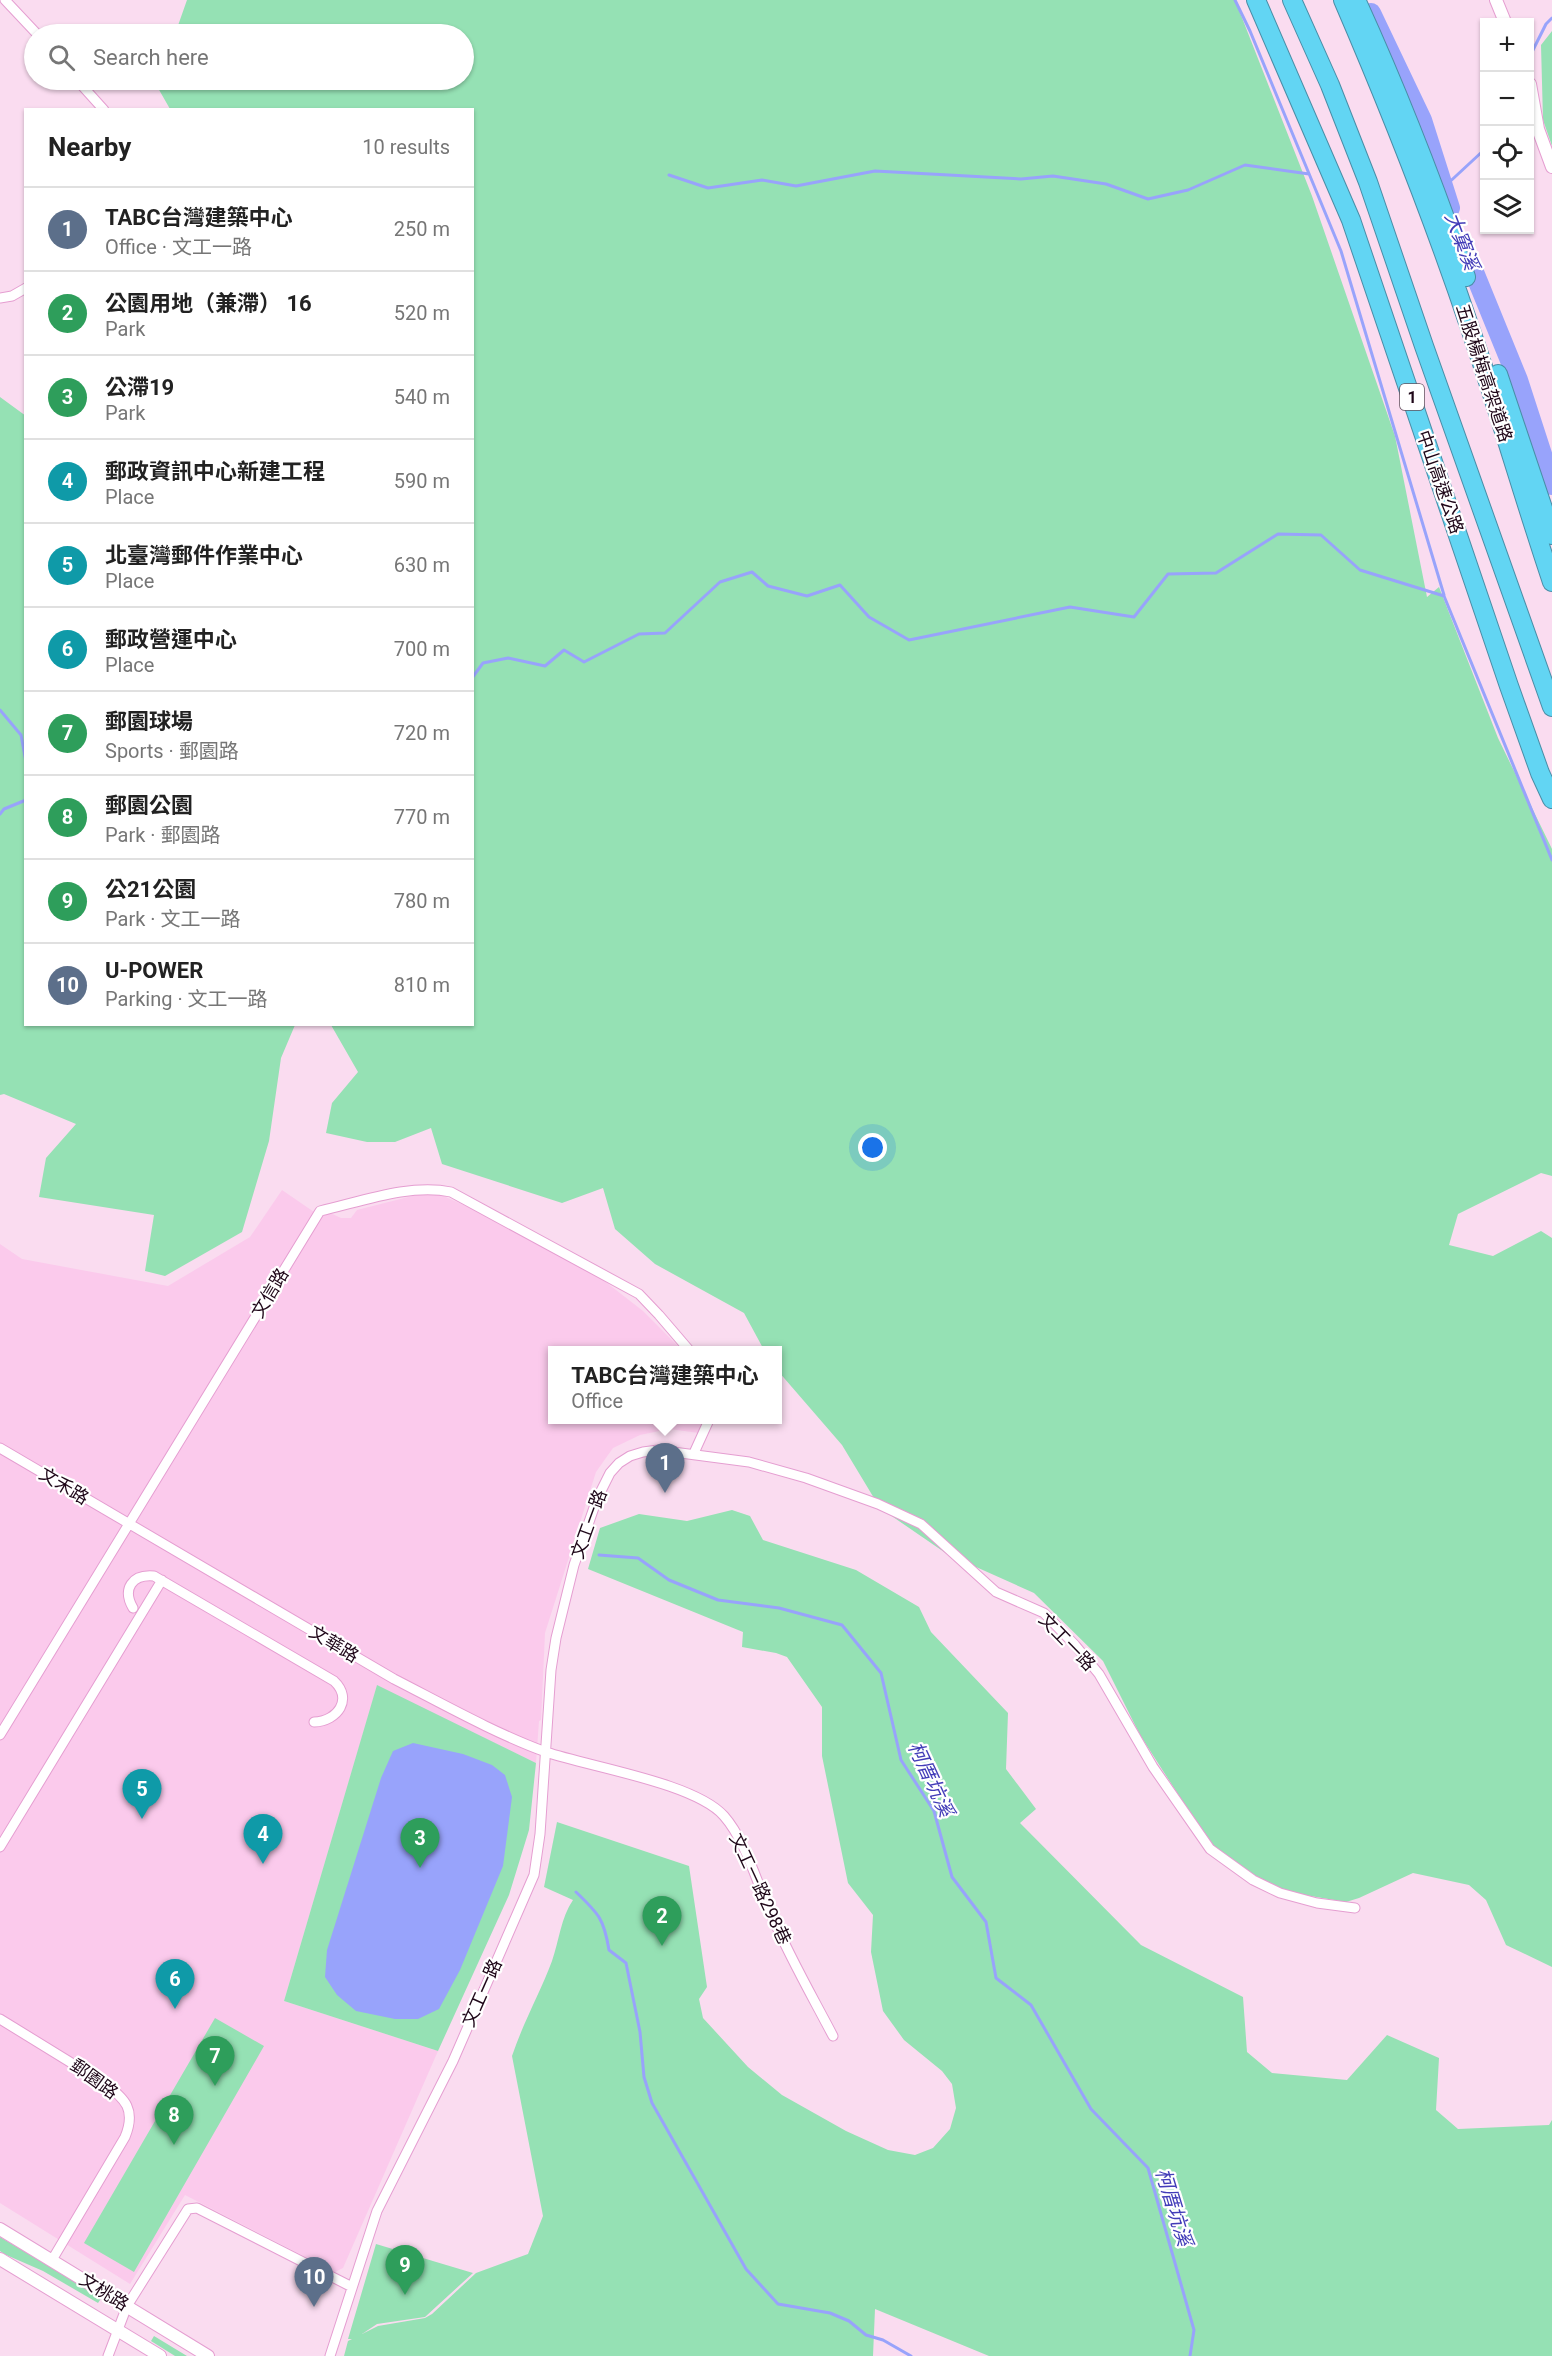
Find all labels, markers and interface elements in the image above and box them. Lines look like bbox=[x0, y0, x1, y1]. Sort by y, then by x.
map controls bbox=[1480, 18, 1534, 234]
button: + bbox=[1480, 18, 1534, 72]
search box bbox=[24, 24, 474, 90]
icon: search bbox=[45, 41, 78, 74]
text: Search here bbox=[93, 45, 209, 70]
button: − bbox=[1480, 72, 1534, 126]
button: locate bbox=[1480, 126, 1534, 180]
text: Nearby bbox=[48, 132, 131, 162]
text: 10 results bbox=[362, 135, 450, 159]
button: layers bbox=[1480, 180, 1534, 234]
text: TABC台灣建築中心 bbox=[105, 205, 293, 230]
water label: 大窠溪 bbox=[1440, 209, 1485, 276]
text: 1 bbox=[62, 217, 73, 241]
text: 250 m bbox=[394, 217, 450, 241]
text: Office · 文工一路 bbox=[105, 235, 252, 259]
text: 公園用地（兼滯） 16 bbox=[105, 291, 312, 316]
text: 2 bbox=[62, 301, 73, 325]
text: 520 m bbox=[394, 301, 450, 325]
street label: 五股楊梅高架道路 bbox=[1452, 301, 1517, 445]
text: Park bbox=[105, 317, 145, 341]
text: 公滯19 bbox=[105, 375, 174, 400]
road number: 1 bbox=[1400, 384, 1424, 410]
text: 3 bbox=[62, 385, 73, 409]
text: 540 m bbox=[394, 385, 450, 409]
text: Park bbox=[105, 401, 145, 425]
street label: 中山高速公路 bbox=[1413, 427, 1468, 536]
text: 郵政資訊中心新建工程 bbox=[105, 459, 325, 484]
text: 4 bbox=[62, 469, 73, 493]
text: 590 m bbox=[394, 469, 450, 493]
text: Place bbox=[105, 485, 154, 509]
text: 北臺灣郵件作業中心 bbox=[105, 543, 303, 568]
text: 5 bbox=[62, 553, 73, 577]
text: 630 m bbox=[394, 553, 450, 577]
text: Place bbox=[105, 569, 154, 593]
text: 郵政營運中心 bbox=[105, 627, 237, 652]
text: 6 bbox=[62, 637, 73, 661]
text: 700 m bbox=[394, 637, 450, 661]
text: Place bbox=[105, 653, 154, 677]
text: 郵園球場 bbox=[105, 709, 193, 734]
text: 7 bbox=[62, 721, 73, 745]
text: 720 m bbox=[394, 721, 450, 745]
text: Sports · 郵園路 bbox=[105, 739, 239, 763]
text: 郵園公園 bbox=[105, 793, 193, 818]
text: 8 bbox=[62, 805, 73, 829]
text: 770 m bbox=[394, 805, 450, 829]
text: Park · 郵園路 bbox=[105, 823, 220, 847]
text: 公21公園 bbox=[105, 877, 196, 902]
text: 9 bbox=[62, 889, 73, 913]
text: 780 m bbox=[394, 889, 450, 913]
text: Park · 文工一路 bbox=[105, 907, 240, 931]
text: U-POWER bbox=[105, 958, 203, 983]
text: 10 bbox=[56, 973, 79, 997]
text: 810 m bbox=[394, 973, 450, 997]
text: Parking · 文工一路 bbox=[105, 987, 268, 1011]
your location bbox=[858, 1133, 887, 1162]
street label: 文信路 bbox=[247, 1264, 292, 1321]
popup bbox=[548, 1346, 782, 1424]
text: TABC台灣建築中心 bbox=[571, 1363, 759, 1388]
text: Office bbox=[571, 1389, 623, 1413]
pin: 1 bbox=[646, 1444, 684, 1493]
street label: 文禾路 bbox=[36, 1463, 93, 1508]
street label: 文工一路 bbox=[566, 1486, 611, 1561]
street label: 文工一路 bbox=[1035, 1608, 1100, 1675]
street label: 文華路 bbox=[306, 1621, 363, 1666]
water label: 柯厝坑溪 bbox=[903, 1738, 960, 1823]
pin: 5 bbox=[122, 1770, 162, 1819]
pin: 4 bbox=[244, 1814, 282, 1864]
pin: 3 bbox=[400, 1818, 440, 1868]
street label: 文工一路298巷 bbox=[726, 1830, 795, 1948]
pin: 2 bbox=[642, 1896, 682, 1946]
street label: 文工一路 bbox=[457, 1956, 506, 2030]
pin: 6 bbox=[156, 1960, 195, 2009]
pin: 7 bbox=[196, 2036, 234, 2086]
street label: 郵園路 bbox=[66, 2054, 122, 2103]
pin: 8 bbox=[154, 2096, 194, 2145]
water label: 柯厝坑溪 bbox=[1151, 2165, 1198, 2252]
pin: 9 bbox=[386, 2246, 424, 2295]
pin: 10 bbox=[294, 2258, 334, 2307]
street label: 文桃路 bbox=[76, 2268, 133, 2315]

